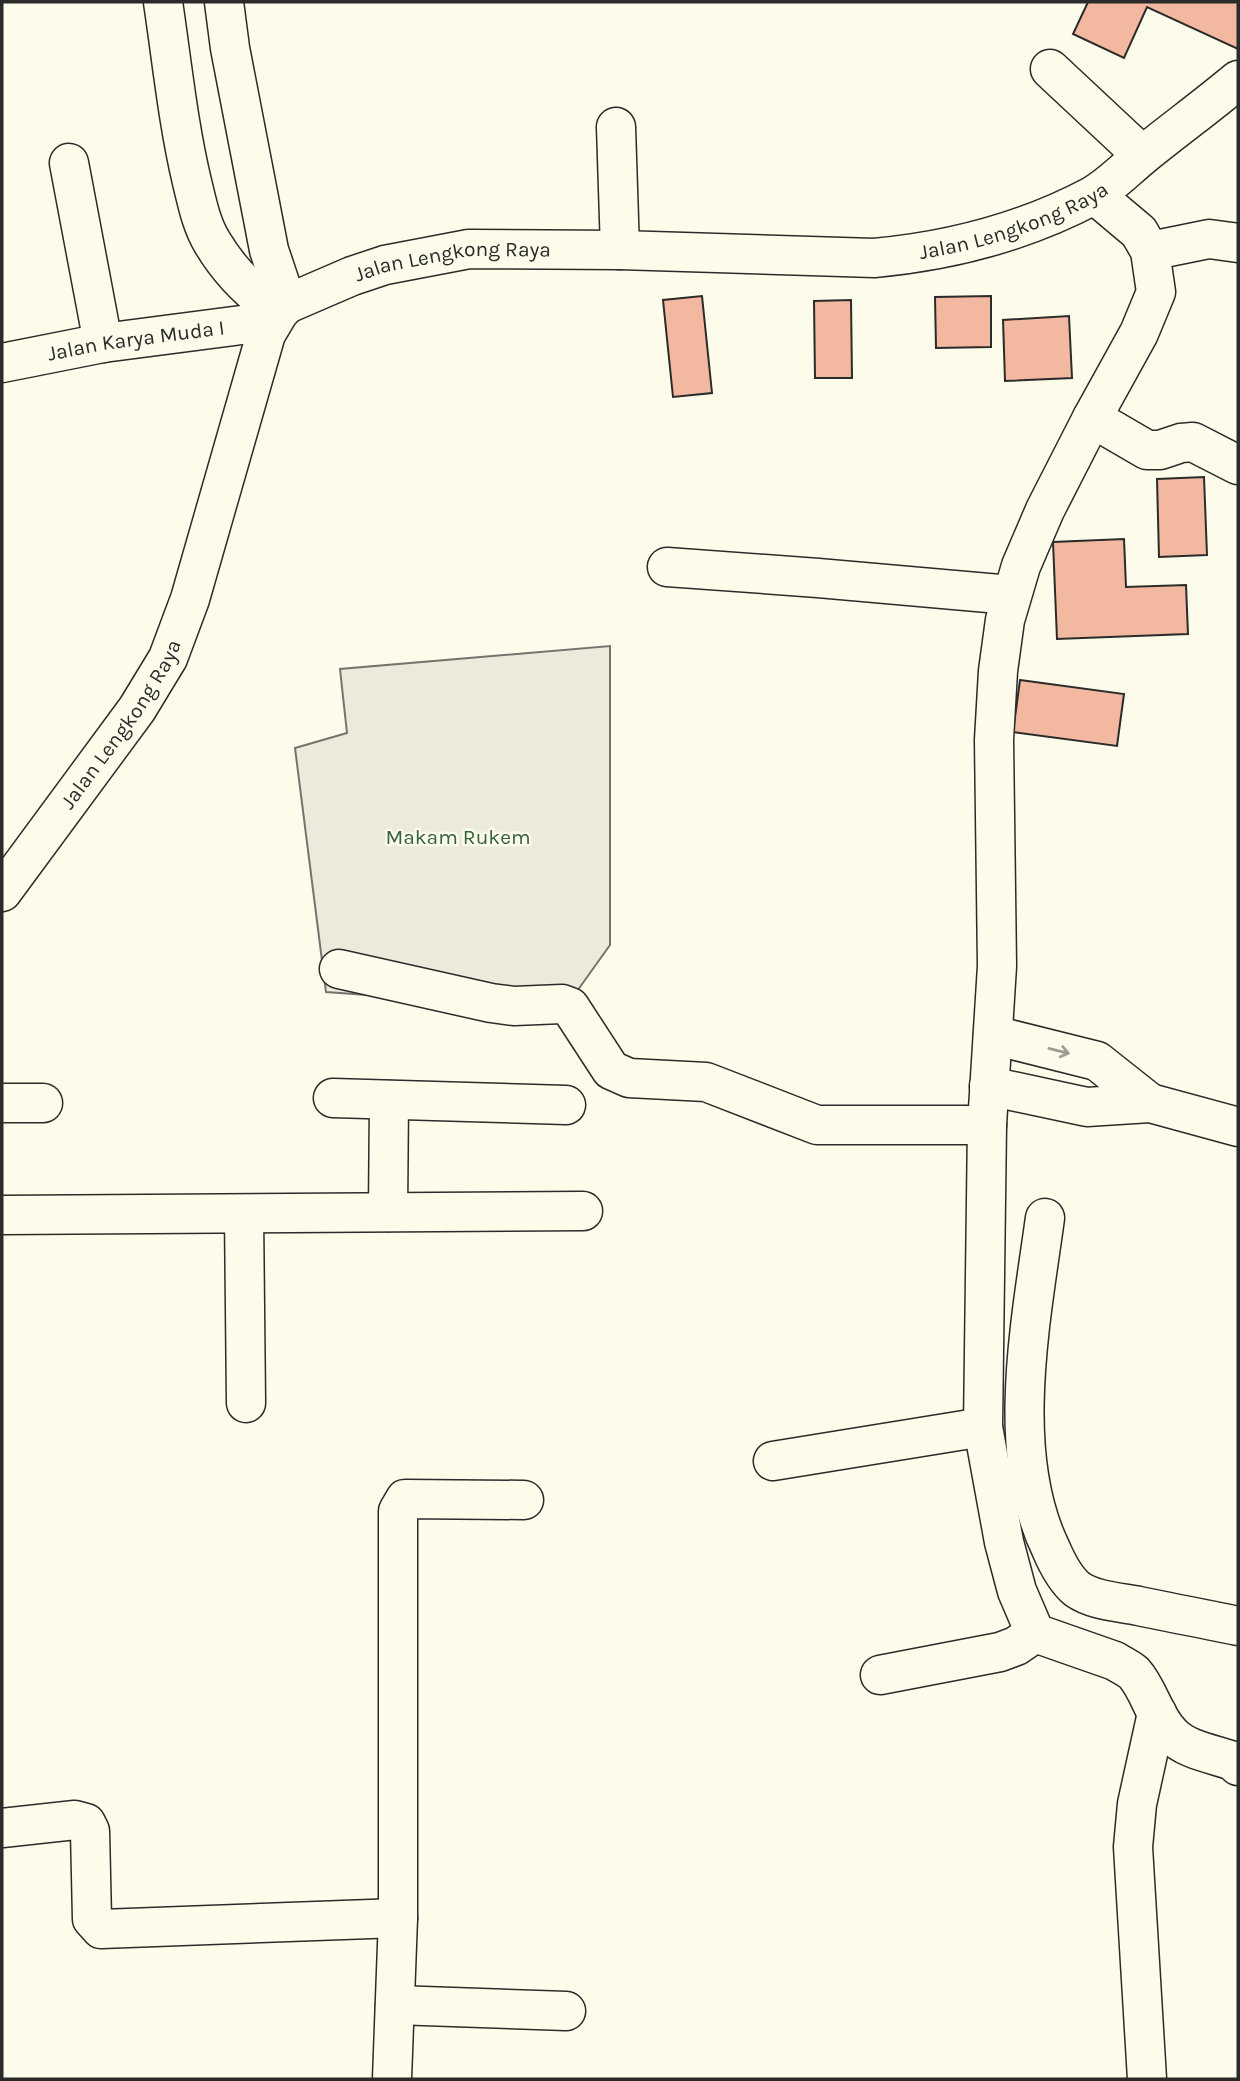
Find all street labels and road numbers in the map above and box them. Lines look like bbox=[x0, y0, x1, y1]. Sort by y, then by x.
street label: Jalan Lengkong Raya bbox=[917, 177, 1113, 264]
street label: Jalan Lengkong Raya bbox=[351, 237, 551, 286]
street label: Jalan Karya Muda I bbox=[45, 315, 226, 366]
street label: Jalan Lengkong Raya bbox=[56, 637, 186, 813]

